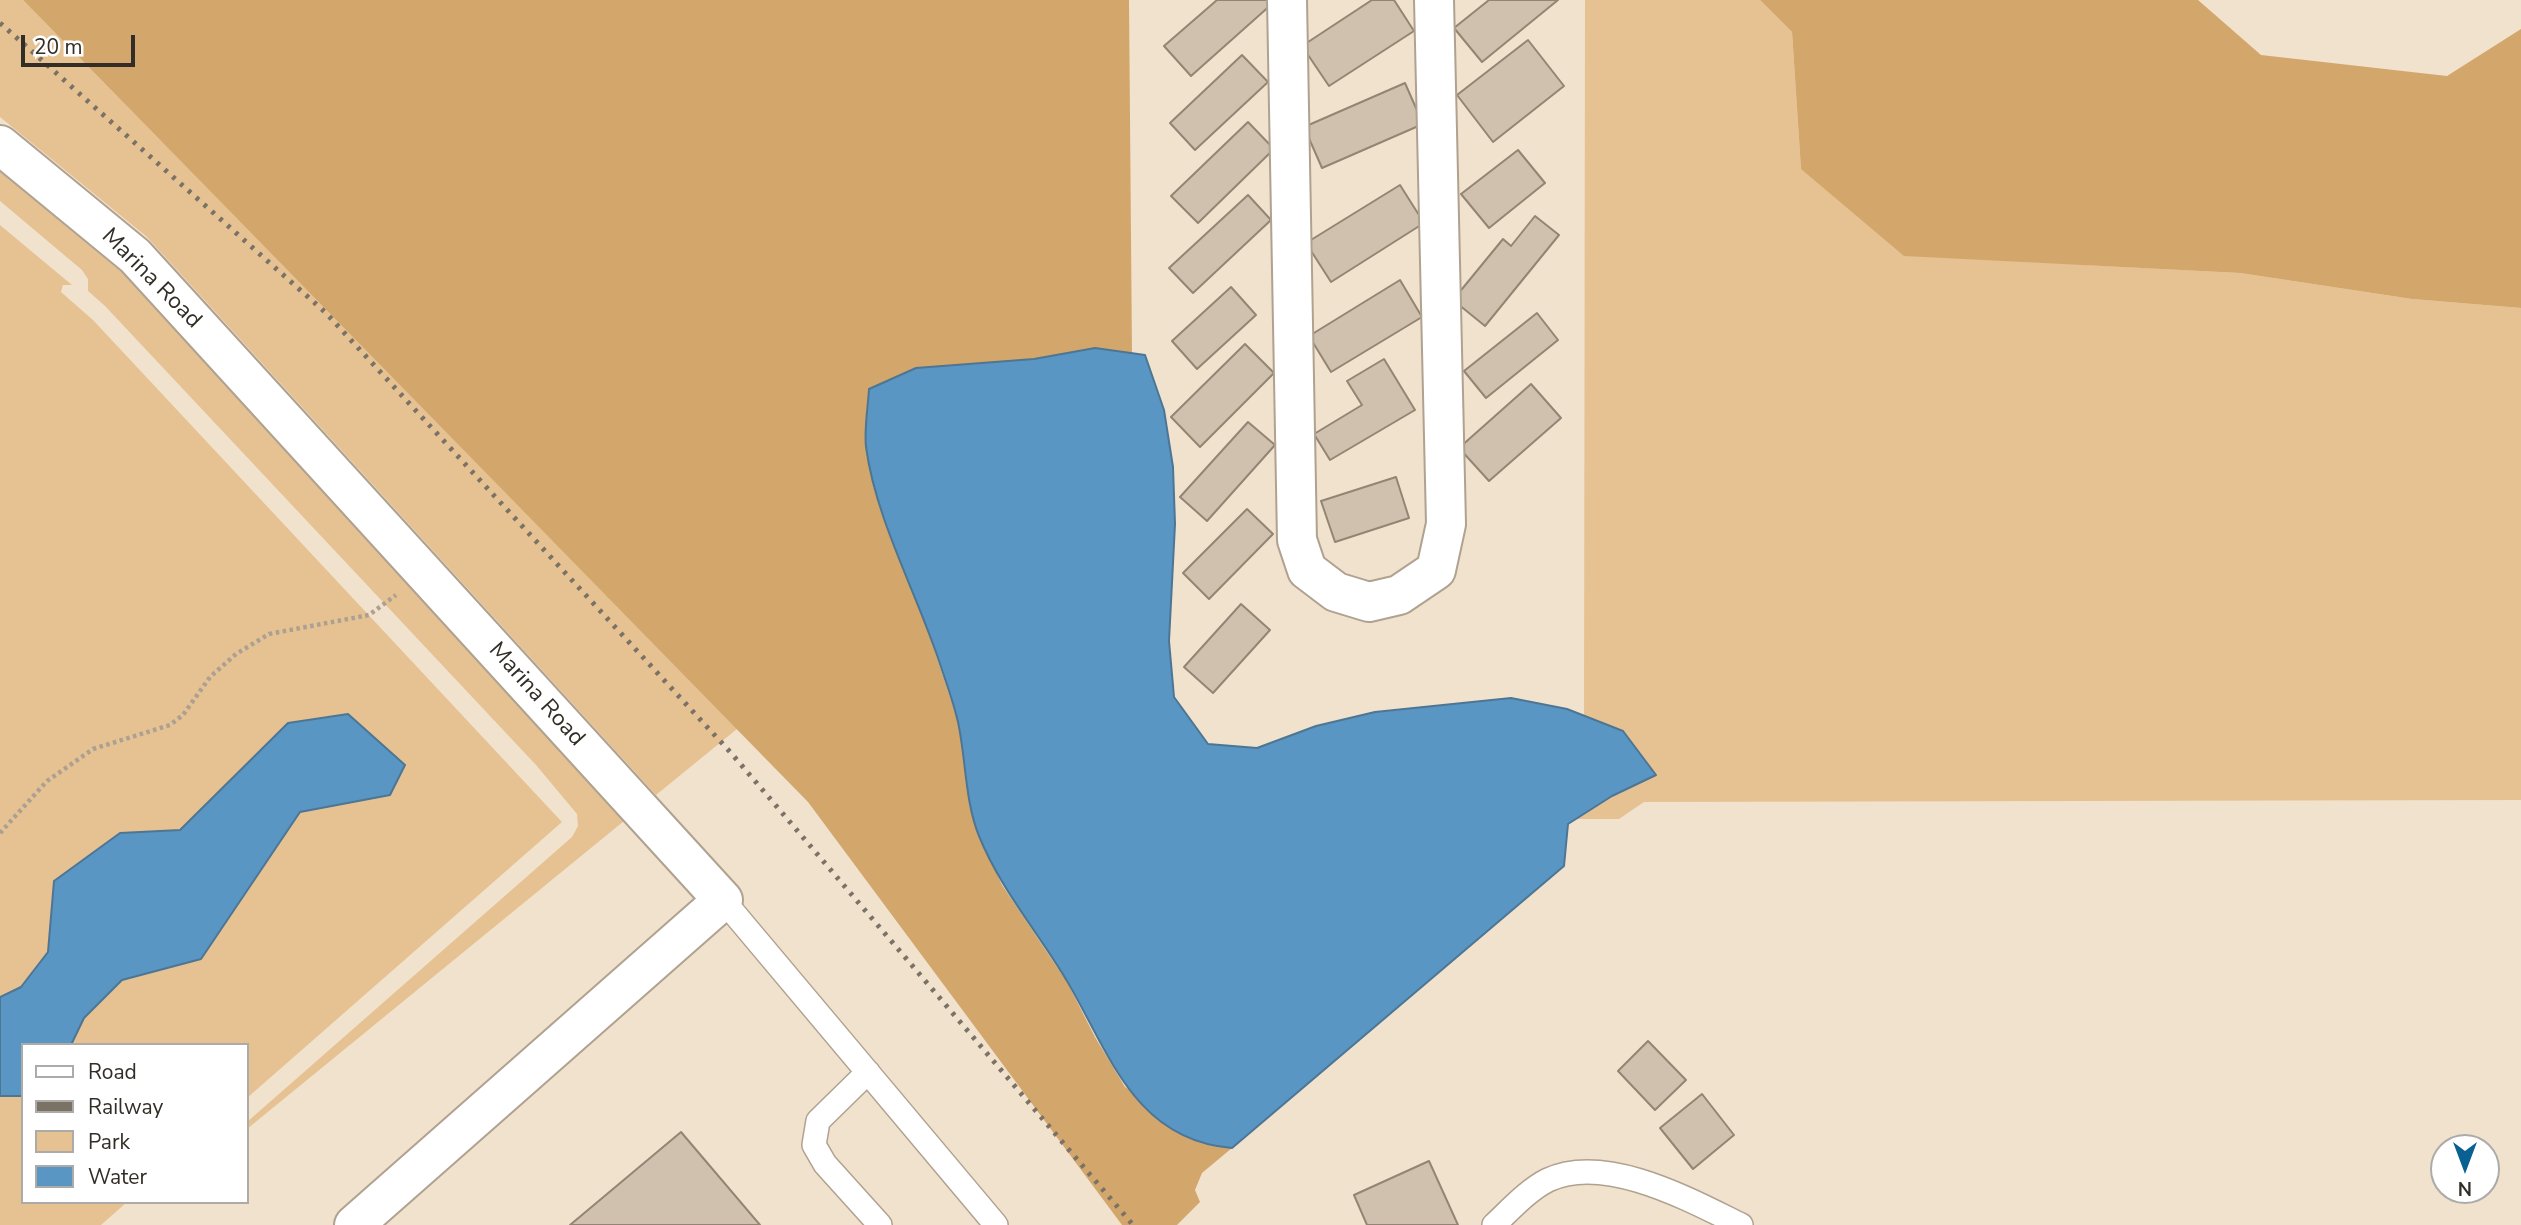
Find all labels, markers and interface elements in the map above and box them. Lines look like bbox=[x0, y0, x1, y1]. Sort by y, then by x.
scale bar bbox=[24, 21, 138, 65]
text: 20 m bbox=[34, 33, 83, 61]
street label: Marina Road bbox=[95, 223, 207, 335]
street label: Marina Road bbox=[482, 637, 590, 753]
legend bbox=[21, 1043, 248, 1204]
text: Road bbox=[88, 1058, 137, 1086]
text: Railway bbox=[88, 1093, 163, 1121]
text: Park bbox=[88, 1128, 130, 1156]
north arrow bbox=[2430, 1134, 2500, 1204]
text: Water bbox=[88, 1163, 147, 1191]
text: N bbox=[2458, 1175, 2472, 1201]

